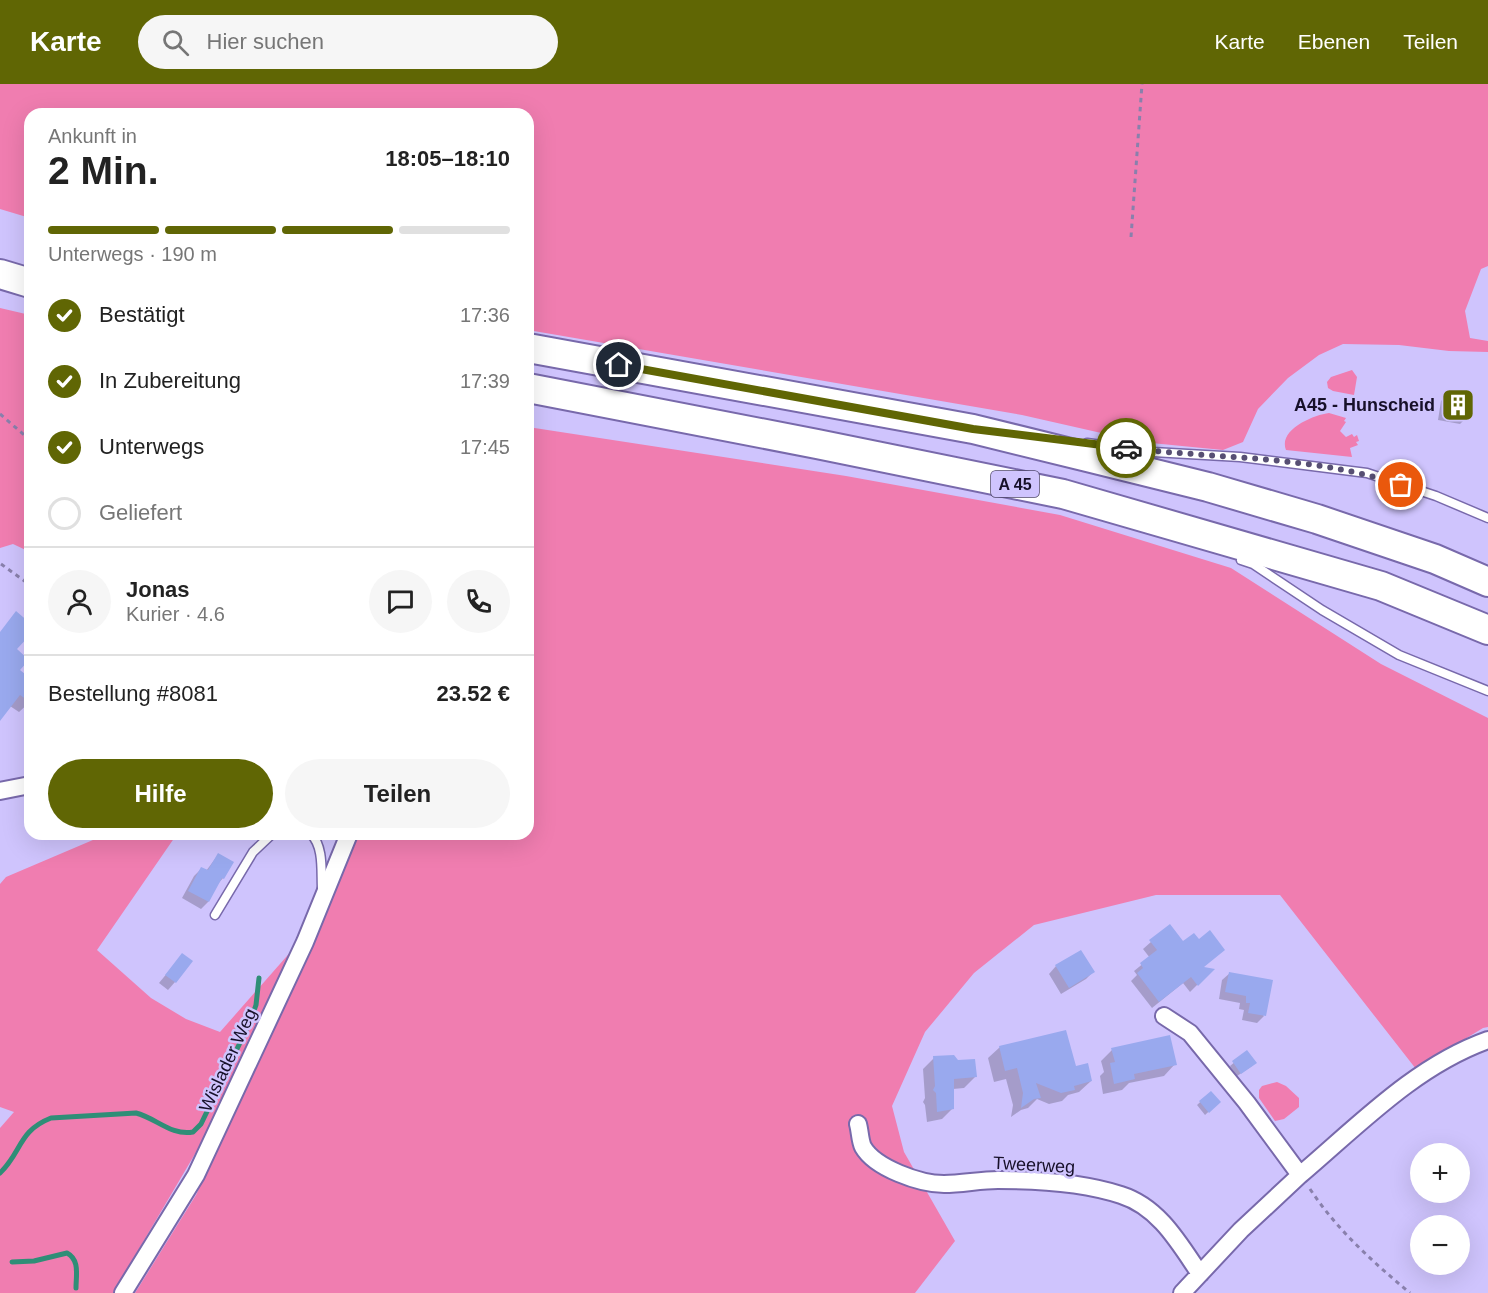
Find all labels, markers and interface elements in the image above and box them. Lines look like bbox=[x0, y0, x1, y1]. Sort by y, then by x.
search box bbox=[138, 15, 558, 69]
text: Karte bbox=[30, 26, 102, 57]
icon: search bbox=[159, 26, 192, 59]
text: Hier suchen bbox=[207, 29, 324, 54]
text: Karte bbox=[1215, 30, 1265, 53]
text: Ebenen bbox=[1298, 30, 1370, 53]
text: Teilen bbox=[1403, 30, 1458, 53]
text: Ankunft in bbox=[48, 125, 137, 147]
text: 18:05–18:10 bbox=[385, 146, 510, 171]
text: 2 Min. bbox=[48, 149, 159, 192]
text: Unterwegs · 190 m bbox=[48, 243, 217, 265]
icon: check bbox=[48, 299, 81, 332]
text: Bestätigt bbox=[99, 302, 185, 327]
text: 17:36 bbox=[460, 304, 510, 326]
pin bbox=[593, 339, 644, 390]
icon: home bbox=[602, 348, 635, 381]
icon: check bbox=[48, 365, 81, 398]
text: In Zubereitung bbox=[99, 368, 241, 393]
text: 17:39 bbox=[460, 370, 510, 392]
building icon: A45 - Hunscheid bbox=[1440, 387, 1476, 423]
place label: A45 - Hunscheid bbox=[1294, 395, 1435, 415]
courier bbox=[1096, 418, 1156, 478]
icon: check bbox=[48, 431, 81, 464]
icon: car bbox=[1110, 432, 1143, 465]
text: Unterwegs bbox=[99, 434, 204, 459]
text: 17:45 bbox=[460, 436, 510, 458]
pin bbox=[1375, 459, 1426, 510]
icon: bag bbox=[1384, 468, 1417, 501]
road number: A 45 bbox=[991, 471, 1039, 497]
text: Geliefert bbox=[99, 500, 182, 525]
button: person bbox=[48, 570, 111, 633]
button: chat bbox=[369, 570, 432, 633]
button: phone bbox=[447, 570, 510, 633]
text: Jonas bbox=[126, 577, 190, 602]
text: Kurier · 4.6 bbox=[126, 603, 225, 625]
text: Bestellung #8081 bbox=[48, 681, 218, 706]
text: 23.52 € bbox=[437, 681, 510, 706]
button: Hilfe bbox=[48, 759, 273, 828]
button: Teilen bbox=[285, 759, 510, 828]
street label: Wislader Weg bbox=[195, 1005, 261, 1115]
map controls bbox=[1410, 1143, 1470, 1275]
button: + bbox=[1410, 1143, 1470, 1203]
street label: Tweerweg bbox=[993, 1153, 1075, 1177]
button: − bbox=[1410, 1215, 1470, 1275]

